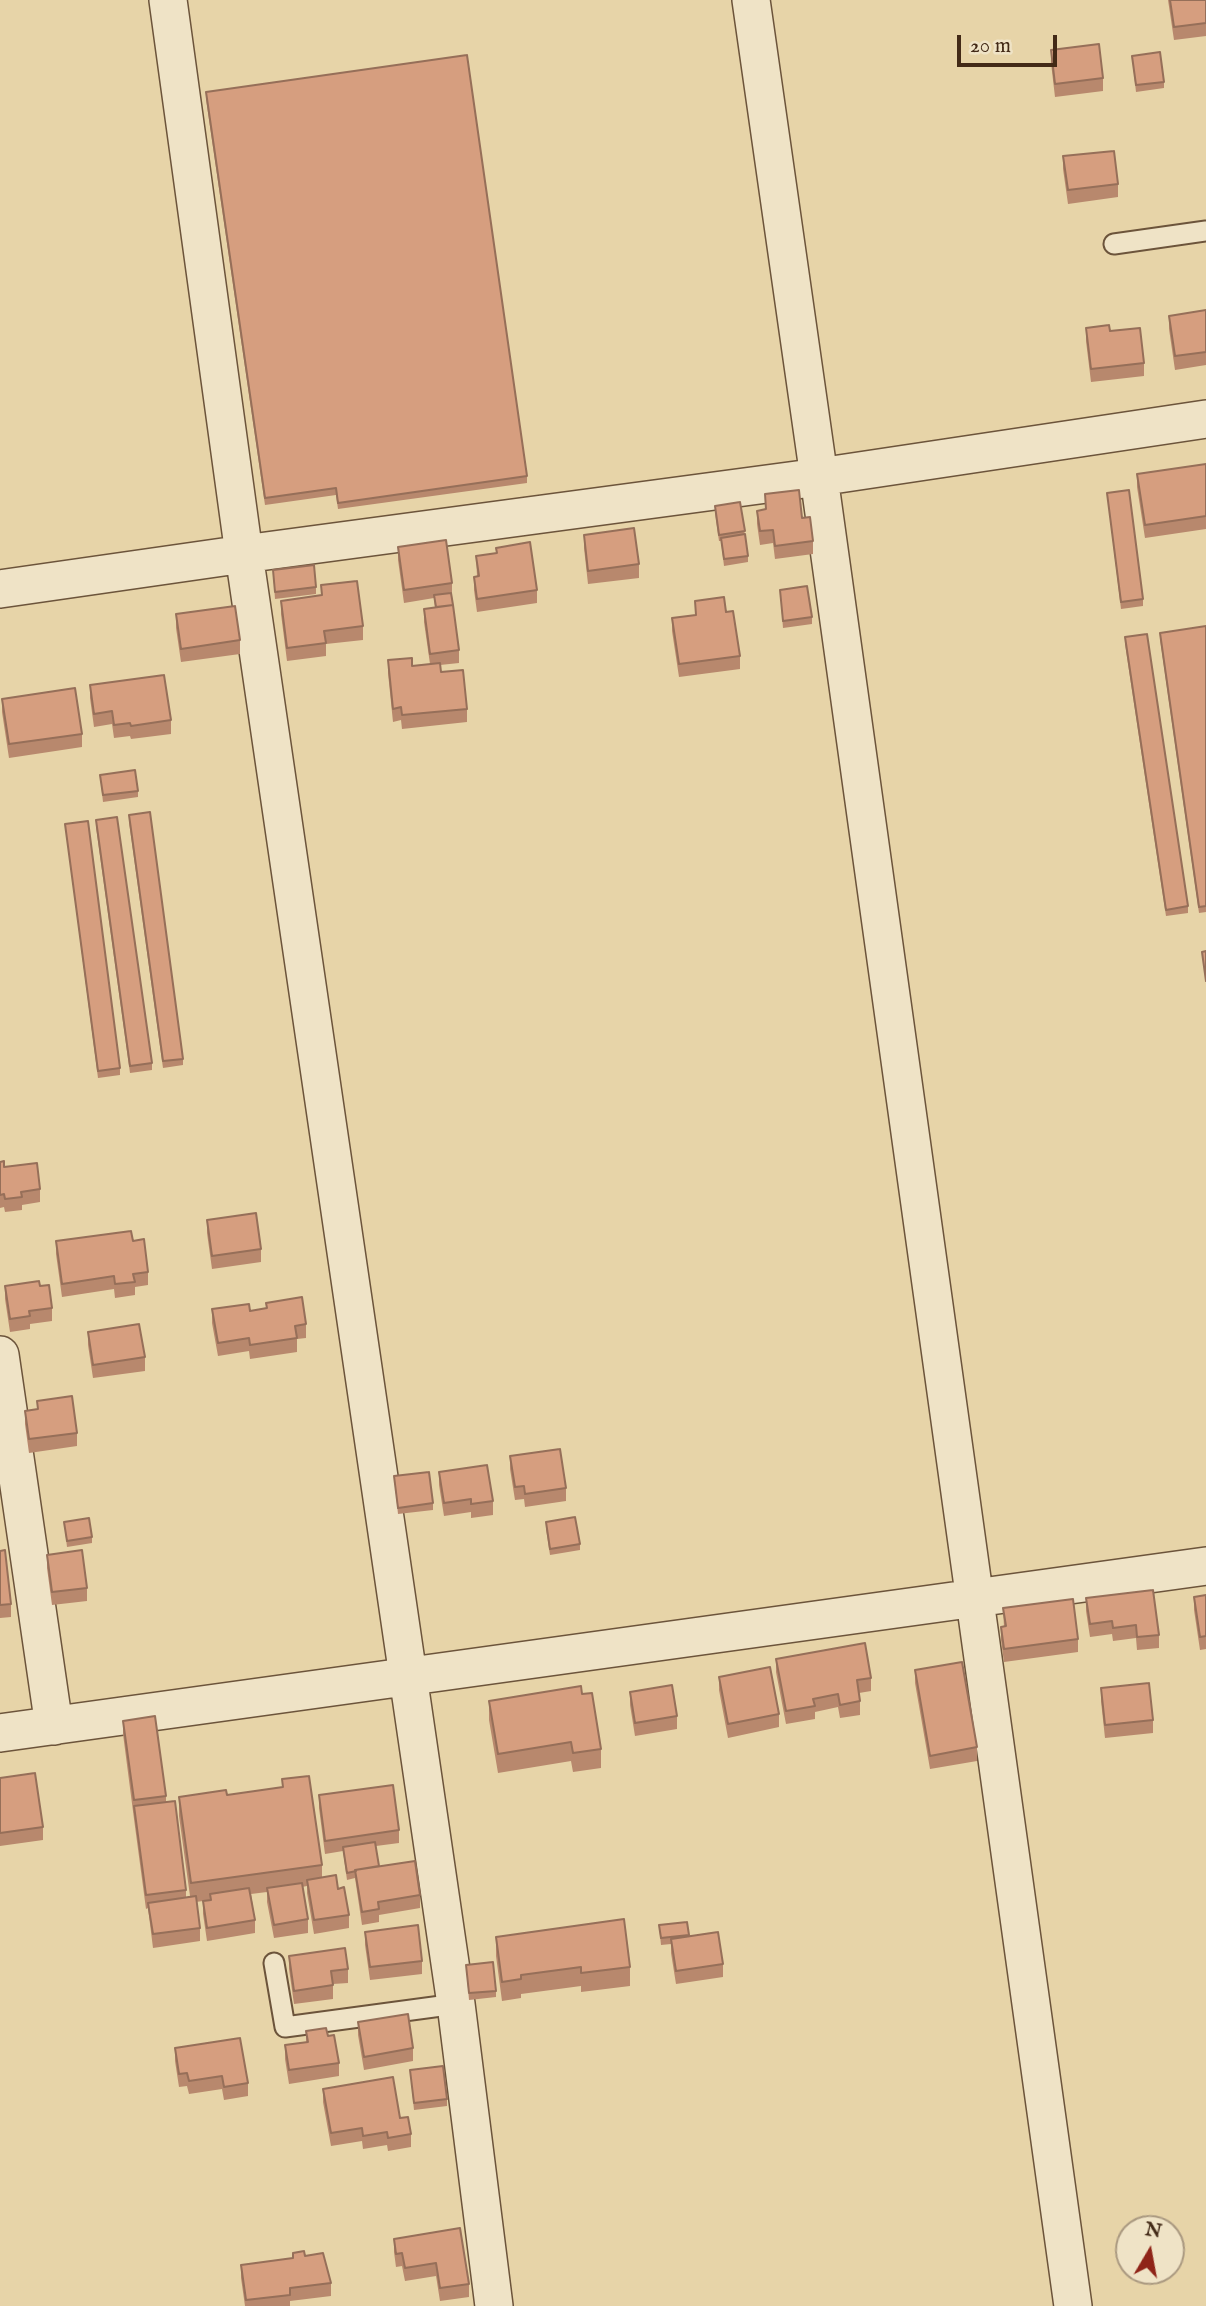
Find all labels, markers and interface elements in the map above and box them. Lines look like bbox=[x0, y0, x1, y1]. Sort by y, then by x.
scale bar bbox=[961, 21, 1061, 65]
text: 20 m bbox=[970, 33, 1011, 60]
north arrow bbox=[1115, 2215, 1185, 2285]
text: N bbox=[1143, 2218, 1163, 2245]

